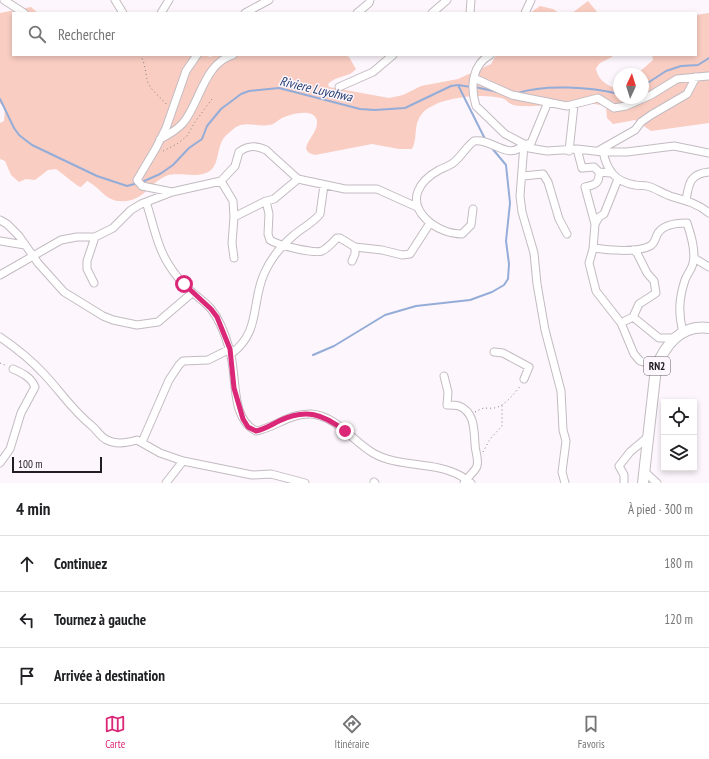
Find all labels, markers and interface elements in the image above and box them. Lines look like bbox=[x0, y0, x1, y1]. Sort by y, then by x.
search box bbox=[12, 12, 697, 56]
icon: search bbox=[26, 23, 48, 45]
text: Rechercher bbox=[58, 25, 115, 44]
north arrow bbox=[613, 68, 649, 104]
water label: Riviere Luyohwa bbox=[278, 72, 355, 106]
route start bbox=[175, 275, 193, 293]
road number: RN2 bbox=[644, 357, 670, 375]
map controls bbox=[661, 399, 697, 471]
button: locate bbox=[661, 399, 697, 435]
route end bbox=[336, 422, 354, 440]
button: layers bbox=[661, 435, 697, 471]
scale bar bbox=[12, 455, 102, 474]
text: 100 m bbox=[18, 457, 42, 471]
text: 4 min bbox=[16, 498, 50, 520]
text: À pied · 300 m bbox=[628, 501, 693, 518]
icon: ahead bbox=[16, 553, 38, 575]
text: Continuez bbox=[54, 554, 107, 573]
text: 180 m bbox=[664, 555, 693, 572]
icon: left bbox=[16, 609, 38, 631]
text: Tournez à gauche bbox=[54, 610, 146, 629]
text: 120 m bbox=[664, 611, 693, 628]
icon: arrive bbox=[16, 665, 38, 687]
text: Arrivée à destination bbox=[54, 666, 165, 685]
tab: Carte bbox=[104, 713, 126, 751]
tab: Itinéraire bbox=[335, 713, 369, 751]
tab: Favoris bbox=[578, 713, 605, 751]

